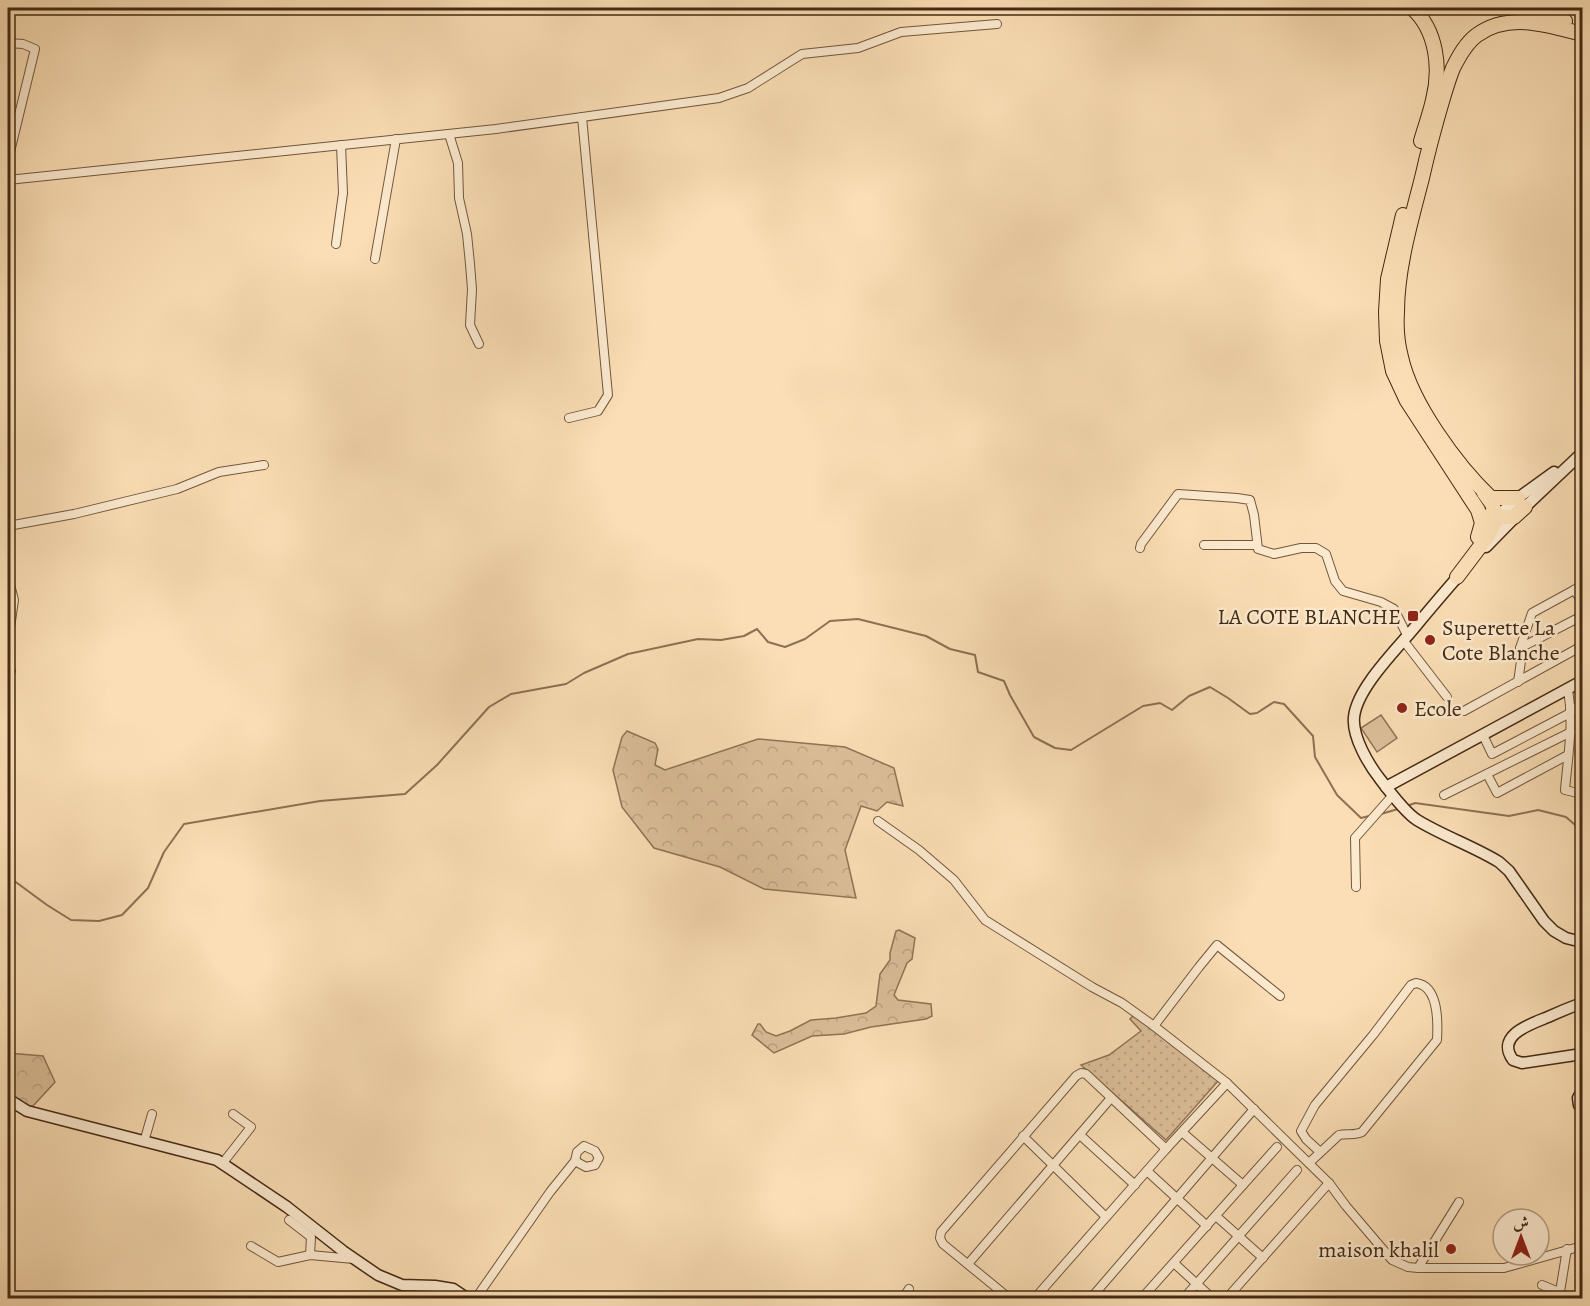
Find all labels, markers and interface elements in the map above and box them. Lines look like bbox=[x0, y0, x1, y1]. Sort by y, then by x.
place label: LA COTE BLANCHE bbox=[1217, 602, 1401, 632]
marker: LA COTE BLANCHE bbox=[1406, 609, 1420, 623]
place label: Superette La Cote Blanche bbox=[1442, 613, 1560, 668]
marker: Superette La Cote Blanche bbox=[1423, 633, 1437, 647]
place label: Ecole bbox=[1414, 694, 1462, 724]
marker: Ecole bbox=[1395, 701, 1409, 715]
north arrow bbox=[1491, 1207, 1551, 1267]
text: ش bbox=[1513, 1212, 1529, 1234]
place label: maison khalil bbox=[1318, 1235, 1439, 1265]
marker: maison khalil bbox=[1444, 1242, 1458, 1256]

